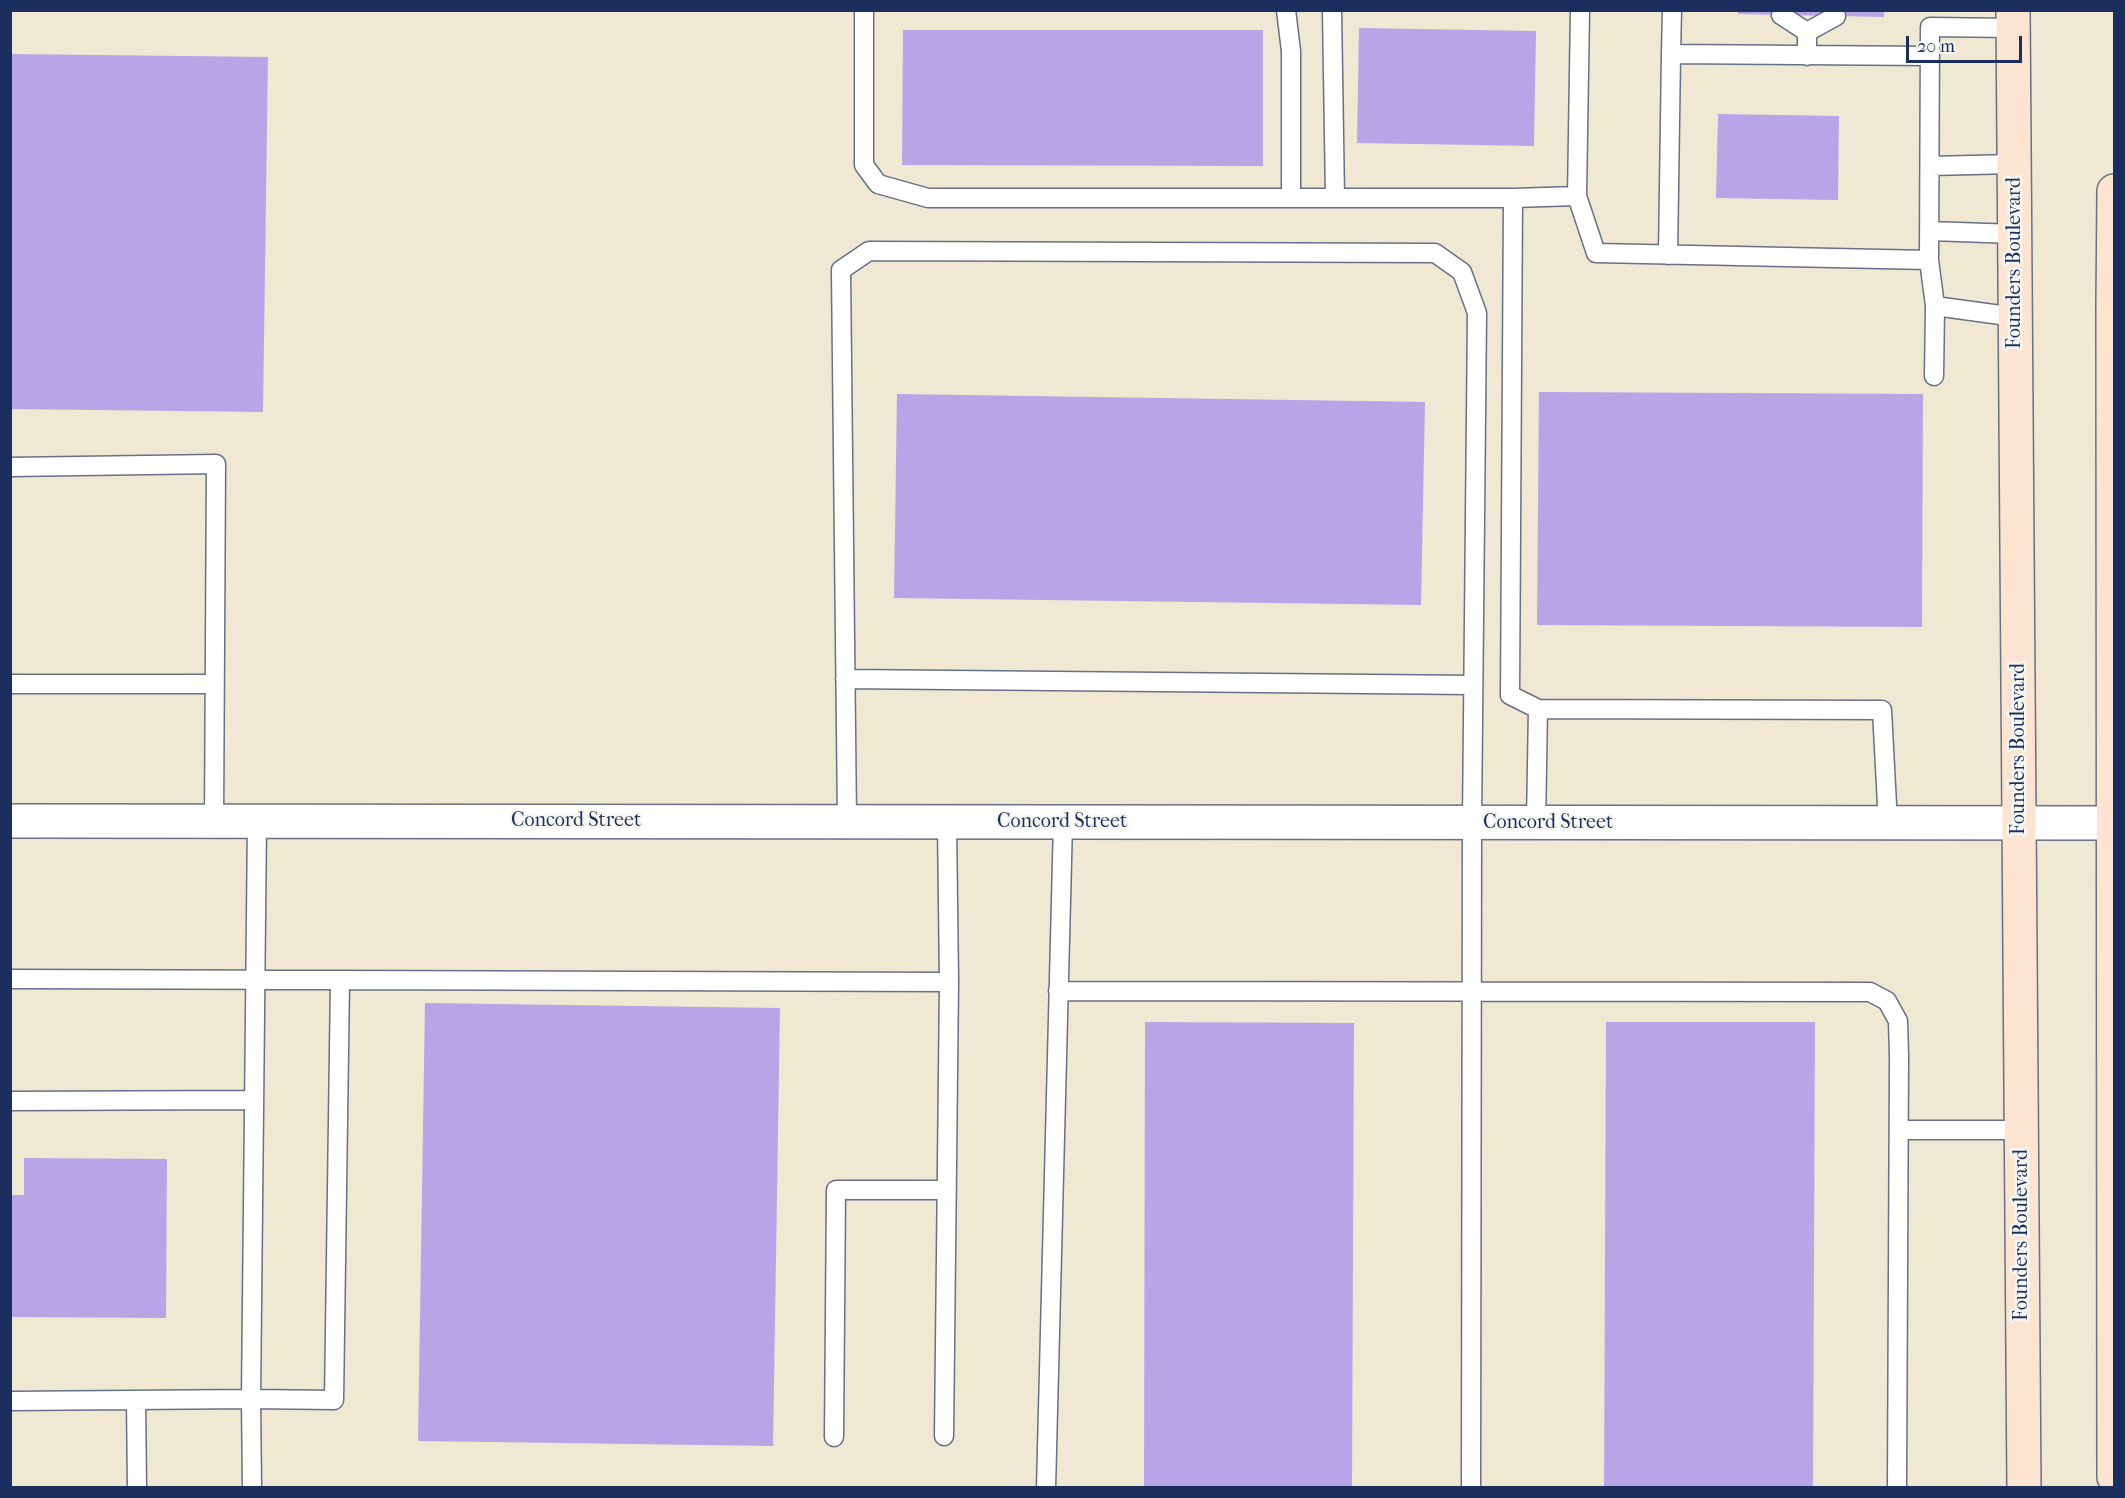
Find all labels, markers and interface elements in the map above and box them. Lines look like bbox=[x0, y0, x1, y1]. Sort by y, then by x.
scale bar bbox=[1909, 24, 2024, 62]
text: 20 m bbox=[1917, 36, 1955, 57]
street label: Founders Boulevard bbox=[2003, 177, 2027, 349]
street label: Founders Boulevard bbox=[2007, 663, 2031, 835]
street label: Concord Street bbox=[511, 809, 641, 833]
street label: Concord Street bbox=[997, 810, 1127, 834]
street label: Concord Street bbox=[1483, 811, 1613, 835]
street label: Founders Boulevard bbox=[2010, 1149, 2034, 1321]

